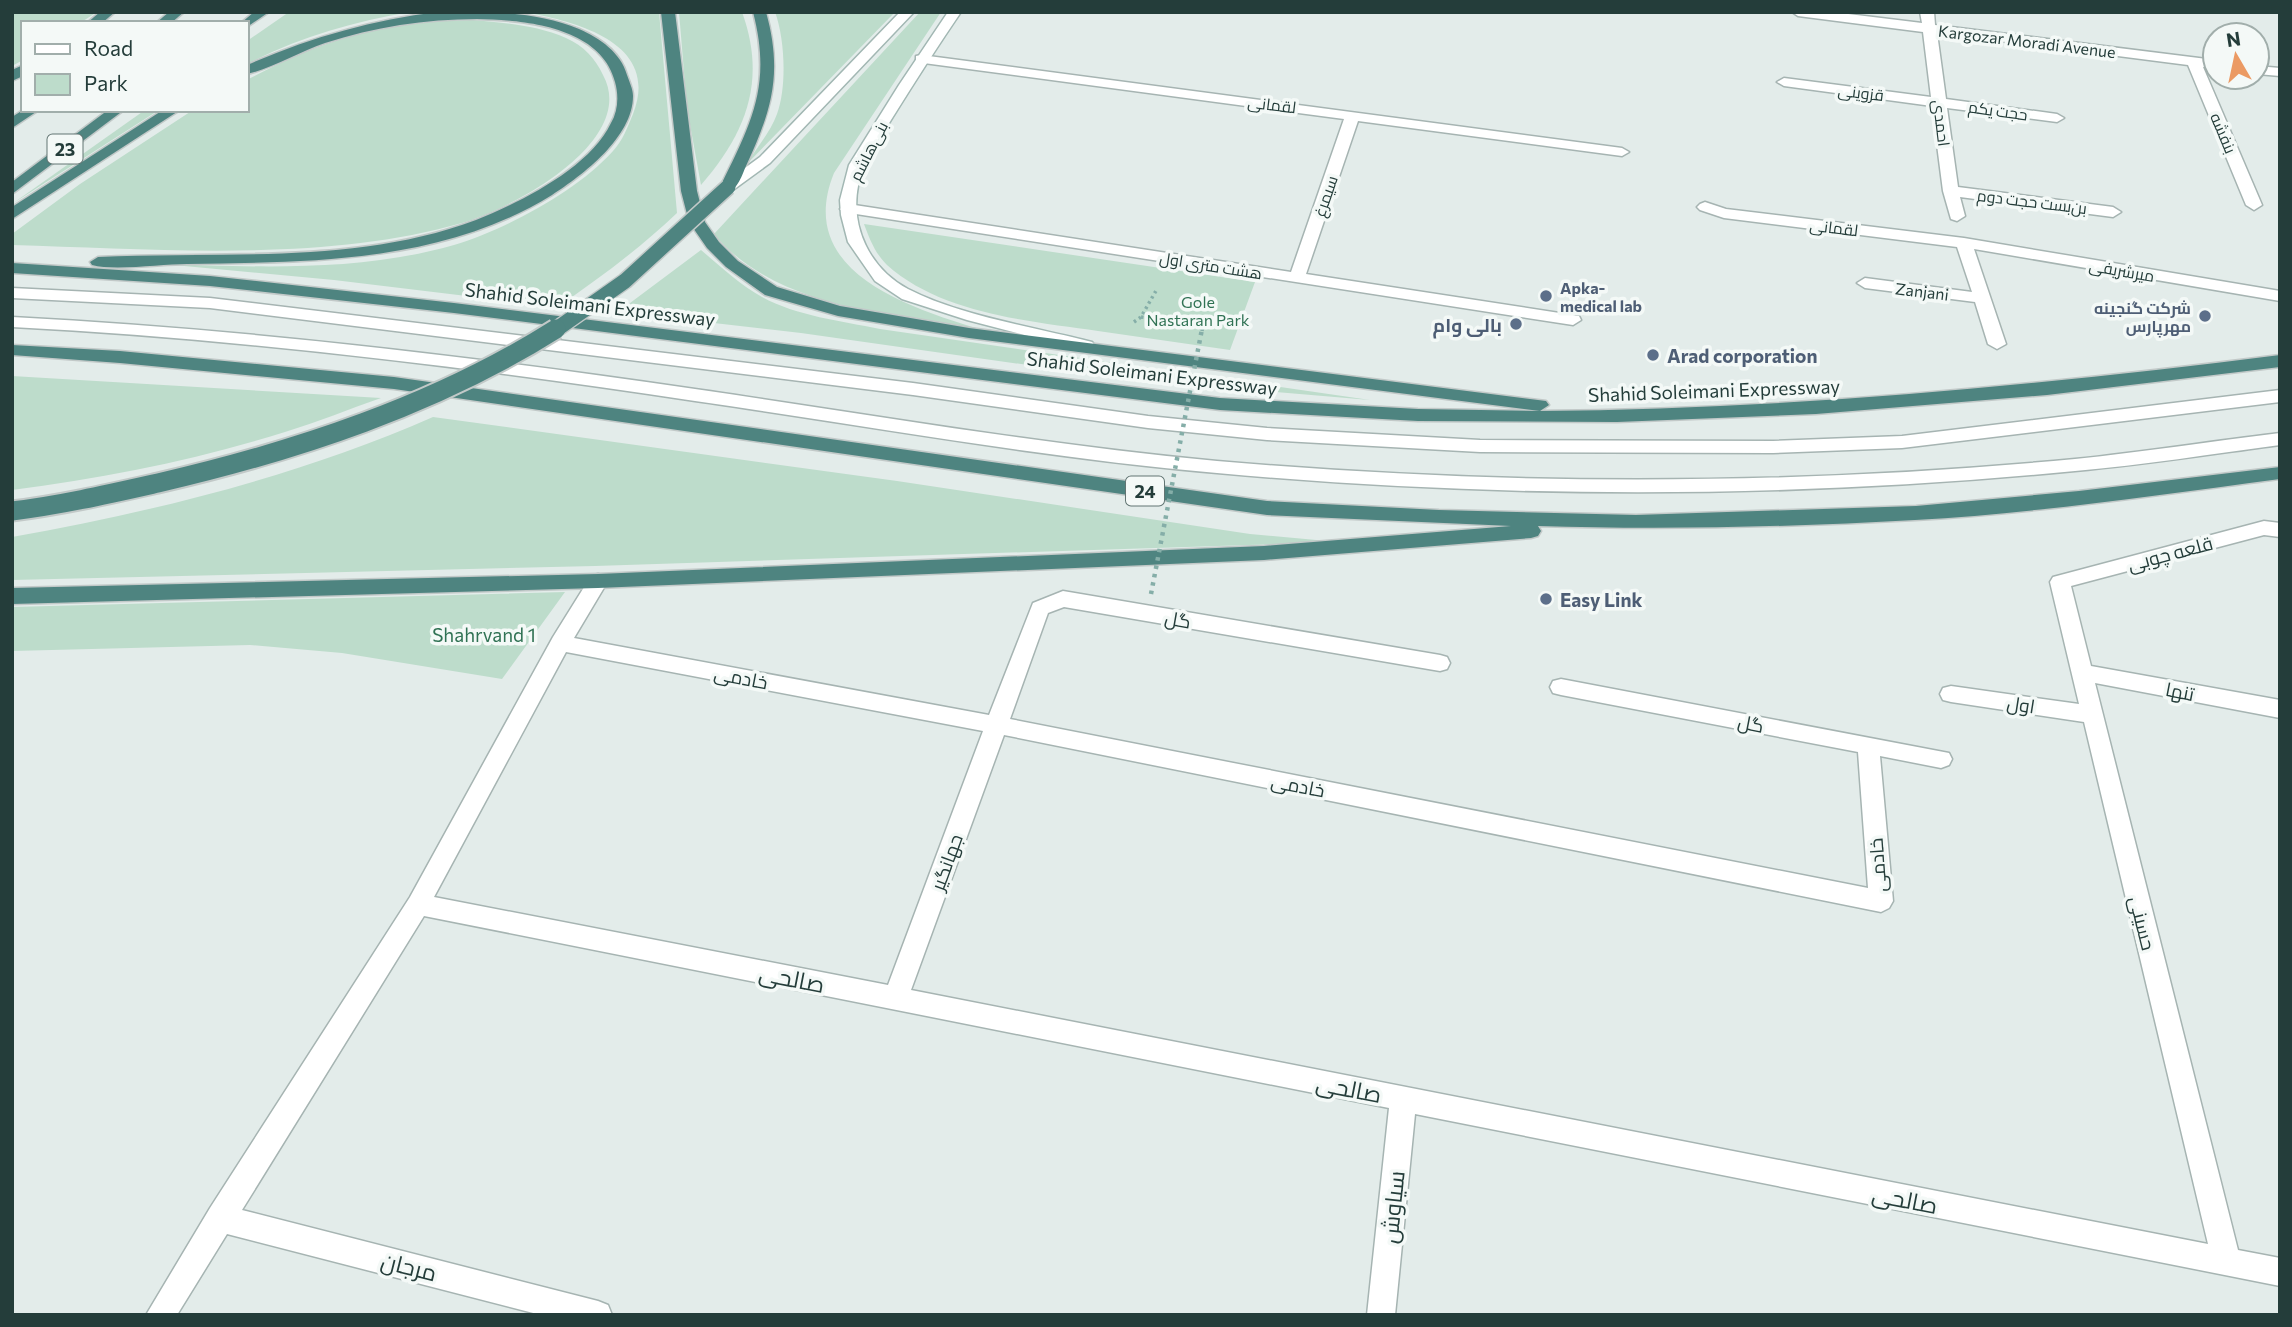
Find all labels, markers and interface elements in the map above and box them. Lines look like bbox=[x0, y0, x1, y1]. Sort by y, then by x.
legend bbox=[21, 21, 248, 112]
street label: Kargozar Moradi Avenue bbox=[1937, 21, 2117, 61]
north arrow bbox=[2201, 21, 2271, 91]
text: N bbox=[2224, 26, 2242, 51]
text: Road bbox=[84, 35, 133, 60]
text: Park bbox=[84, 70, 128, 95]
street label: قزوینی bbox=[1837, 80, 1885, 106]
street label: لقمانی bbox=[1246, 92, 1297, 118]
street label: حجت یکم bbox=[1967, 96, 2029, 127]
street label: احمدی bbox=[1928, 99, 1954, 148]
street label: بنفشه bbox=[2206, 110, 2241, 157]
street label: بنی‌هاشم bbox=[845, 118, 894, 185]
road number: 23 bbox=[48, 134, 82, 164]
street label: سیمرغ bbox=[1309, 173, 1344, 220]
street label: بن‌بست حجت دوم bbox=[1976, 185, 2088, 220]
street label: لقمانی bbox=[1808, 215, 1859, 241]
street label: هشت متری اول bbox=[1158, 248, 1264, 284]
street label: میرشریفی bbox=[2087, 255, 2156, 287]
street label: Shahid Soleimani Expressway bbox=[464, 277, 717, 331]
place label: Apka- medical lab bbox=[1560, 278, 1642, 315]
street label: Zanjani bbox=[1894, 278, 1950, 304]
marker: Apka- medical lab bbox=[1538, 288, 1554, 304]
park label: Gole Nastaran Park bbox=[1147, 292, 1250, 329]
place label: شرکت گنجینه مهرپارس bbox=[2094, 298, 2191, 338]
marker: شرکت گنجینه مهرپارس bbox=[2197, 308, 2213, 324]
place label: بالی وام bbox=[1433, 313, 1502, 339]
marker: بالی وام bbox=[1508, 316, 1524, 332]
place label: Arad corporation bbox=[1667, 344, 1817, 367]
street label: Shahid Soleimani Expressway bbox=[1026, 346, 1279, 400]
marker: Arad corporation bbox=[1645, 347, 1661, 363]
street label: Shahid Soleimani Expressway bbox=[1588, 374, 1841, 406]
road number: 24 bbox=[1126, 476, 1164, 505]
street label: قلعه چوبی bbox=[2125, 531, 2216, 577]
place label: Easy Link bbox=[1560, 588, 1642, 611]
marker: Easy Link bbox=[1538, 591, 1554, 607]
street label: گل bbox=[1163, 605, 1193, 634]
park label: Shahrvand 1 bbox=[432, 623, 536, 646]
street label: خادمی bbox=[712, 661, 770, 694]
street label: تنها bbox=[2163, 677, 2196, 706]
street label: اول bbox=[2005, 690, 2037, 719]
street label: گل bbox=[1736, 709, 1766, 738]
street label: خادمی bbox=[1269, 769, 1327, 802]
street label: جهانگیر bbox=[925, 831, 968, 895]
street label: خادمی bbox=[1864, 837, 1891, 893]
street label: حسینی bbox=[2124, 894, 2161, 953]
street label: صالحی bbox=[757, 958, 827, 999]
street label: صالحی bbox=[1314, 1068, 1384, 1109]
street label: سیاوش bbox=[1374, 1169, 1411, 1245]
street label: صالحی bbox=[1870, 1179, 1940, 1220]
street label: مرجان bbox=[378, 1246, 440, 1287]

